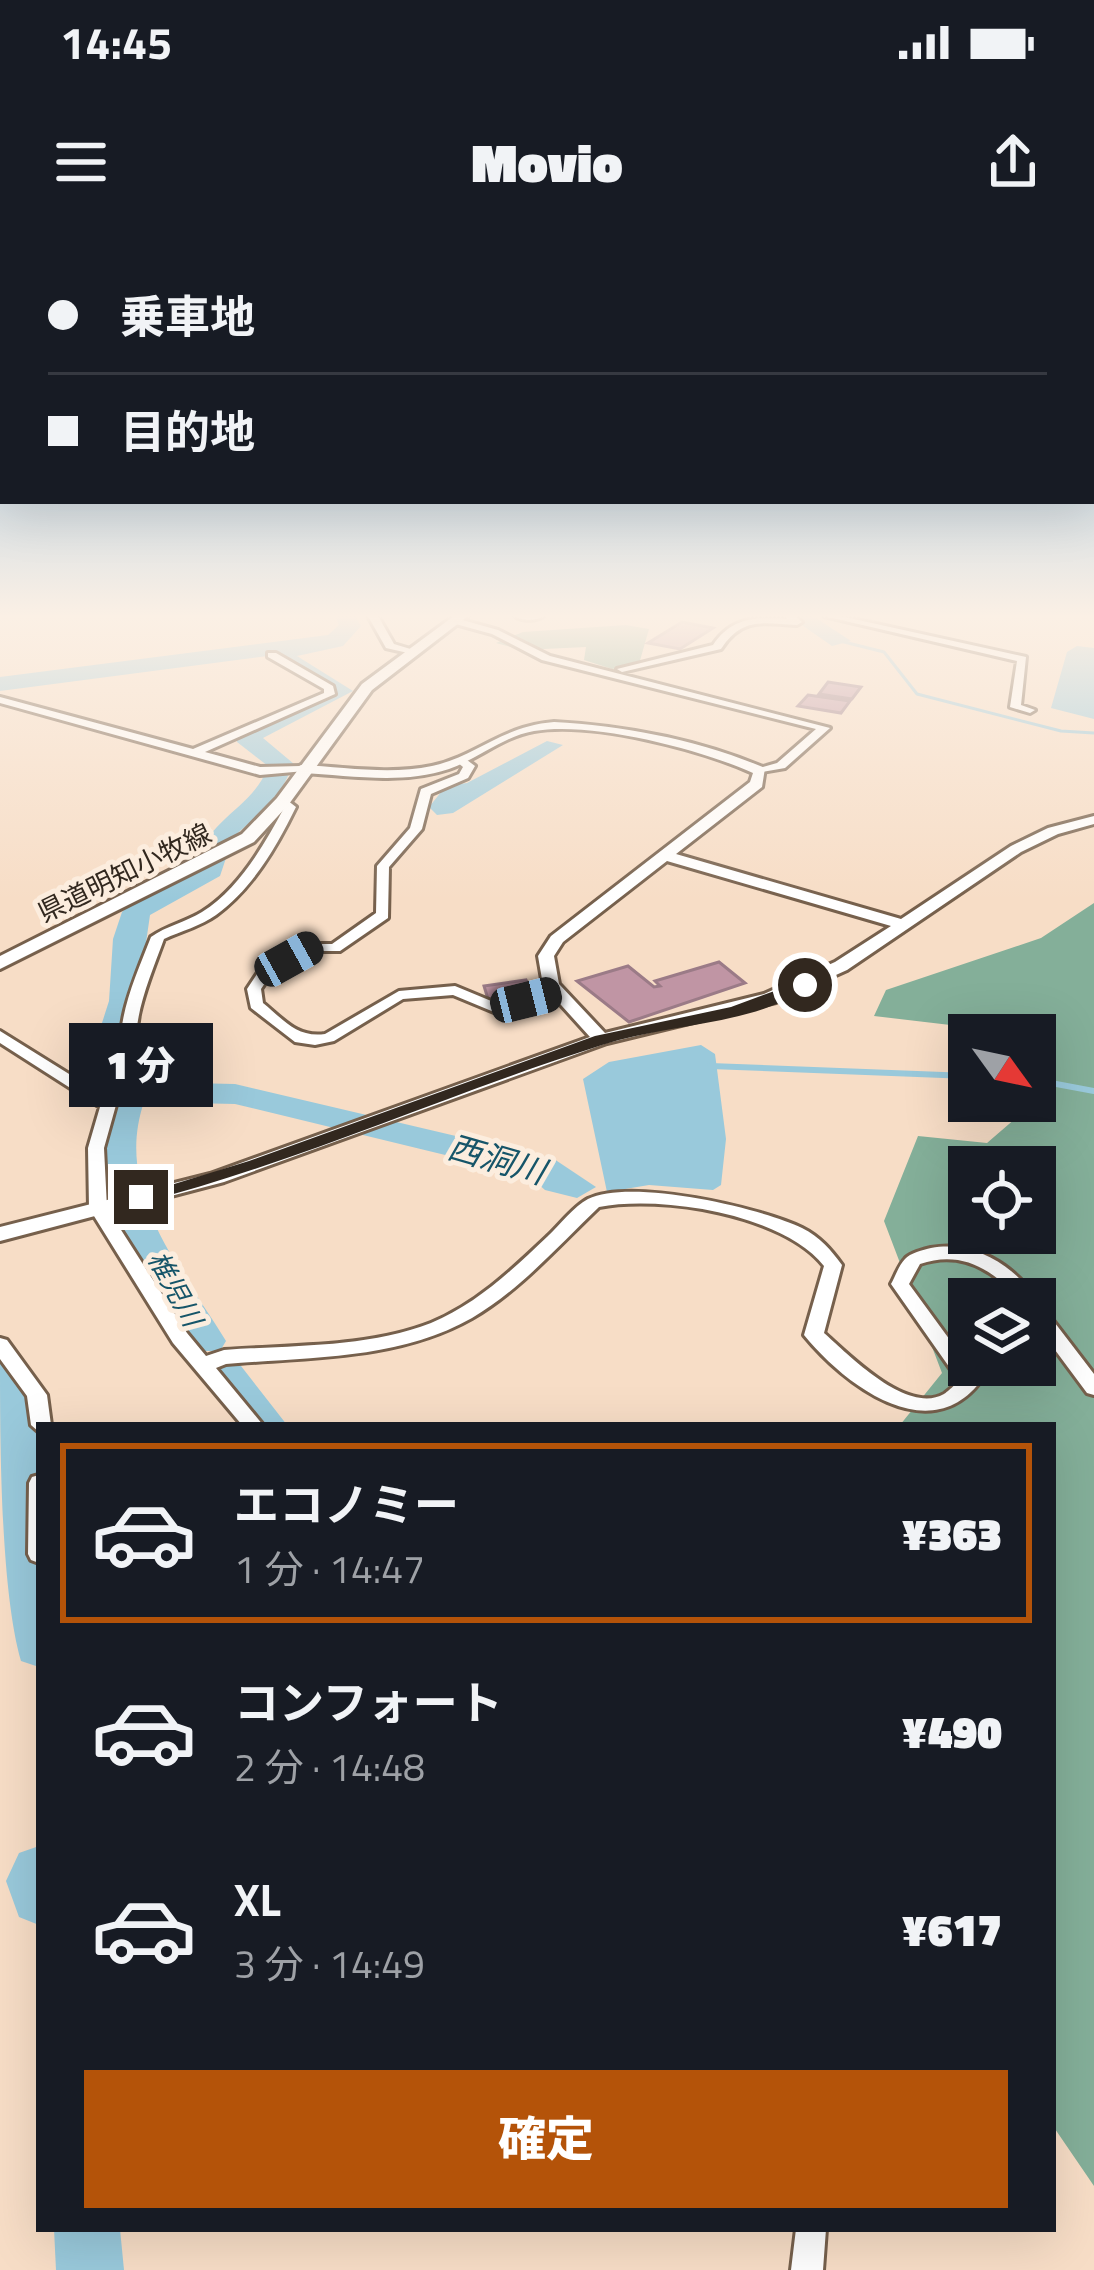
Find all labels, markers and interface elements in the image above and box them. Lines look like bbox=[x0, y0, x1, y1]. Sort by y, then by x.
text: 14:45 bbox=[60, 8, 172, 76]
text: Movio bbox=[471, 121, 623, 203]
icon: menu bbox=[48, 129, 114, 195]
icon: share bbox=[980, 129, 1046, 195]
text: 乗車地 bbox=[120, 282, 255, 350]
text: 目的地 bbox=[120, 397, 255, 465]
street label: 県道明知小牧線 bbox=[30, 812, 218, 932]
car bbox=[249, 926, 329, 992]
route start bbox=[778, 958, 832, 1012]
car bbox=[487, 974, 565, 1026]
north arrow bbox=[948, 1014, 1056, 1122]
map controls bbox=[948, 1014, 1056, 1386]
callout: 1 分 bbox=[69, 1023, 213, 1107]
text: 1 分 bbox=[107, 1035, 175, 1094]
water label: 西洞川 bbox=[443, 1121, 554, 1198]
button: locate bbox=[948, 1146, 1056, 1254]
route end bbox=[114, 1170, 168, 1224]
water label: 椎児川 bbox=[138, 1243, 215, 1336]
button: layers bbox=[948, 1278, 1056, 1386]
text: エコノミー bbox=[234, 1470, 459, 1538]
icon: car bbox=[90, 1479, 198, 1587]
text: ¥363 bbox=[902, 1499, 1002, 1567]
text: 1 分 · 14:47 bbox=[234, 1539, 425, 1598]
text: コンフォート bbox=[234, 1668, 503, 1736]
icon: car bbox=[90, 1677, 198, 1785]
text: ¥490 bbox=[902, 1697, 1002, 1765]
text: 2 分 · 14:48 bbox=[234, 1737, 425, 1796]
text: XL bbox=[234, 1865, 281, 1933]
icon: car bbox=[90, 1875, 198, 1983]
text: ¥617 bbox=[902, 1895, 1002, 1963]
text: 3 分 · 14:49 bbox=[234, 1934, 425, 1993]
button: 確定 bbox=[84, 2070, 1008, 2208]

